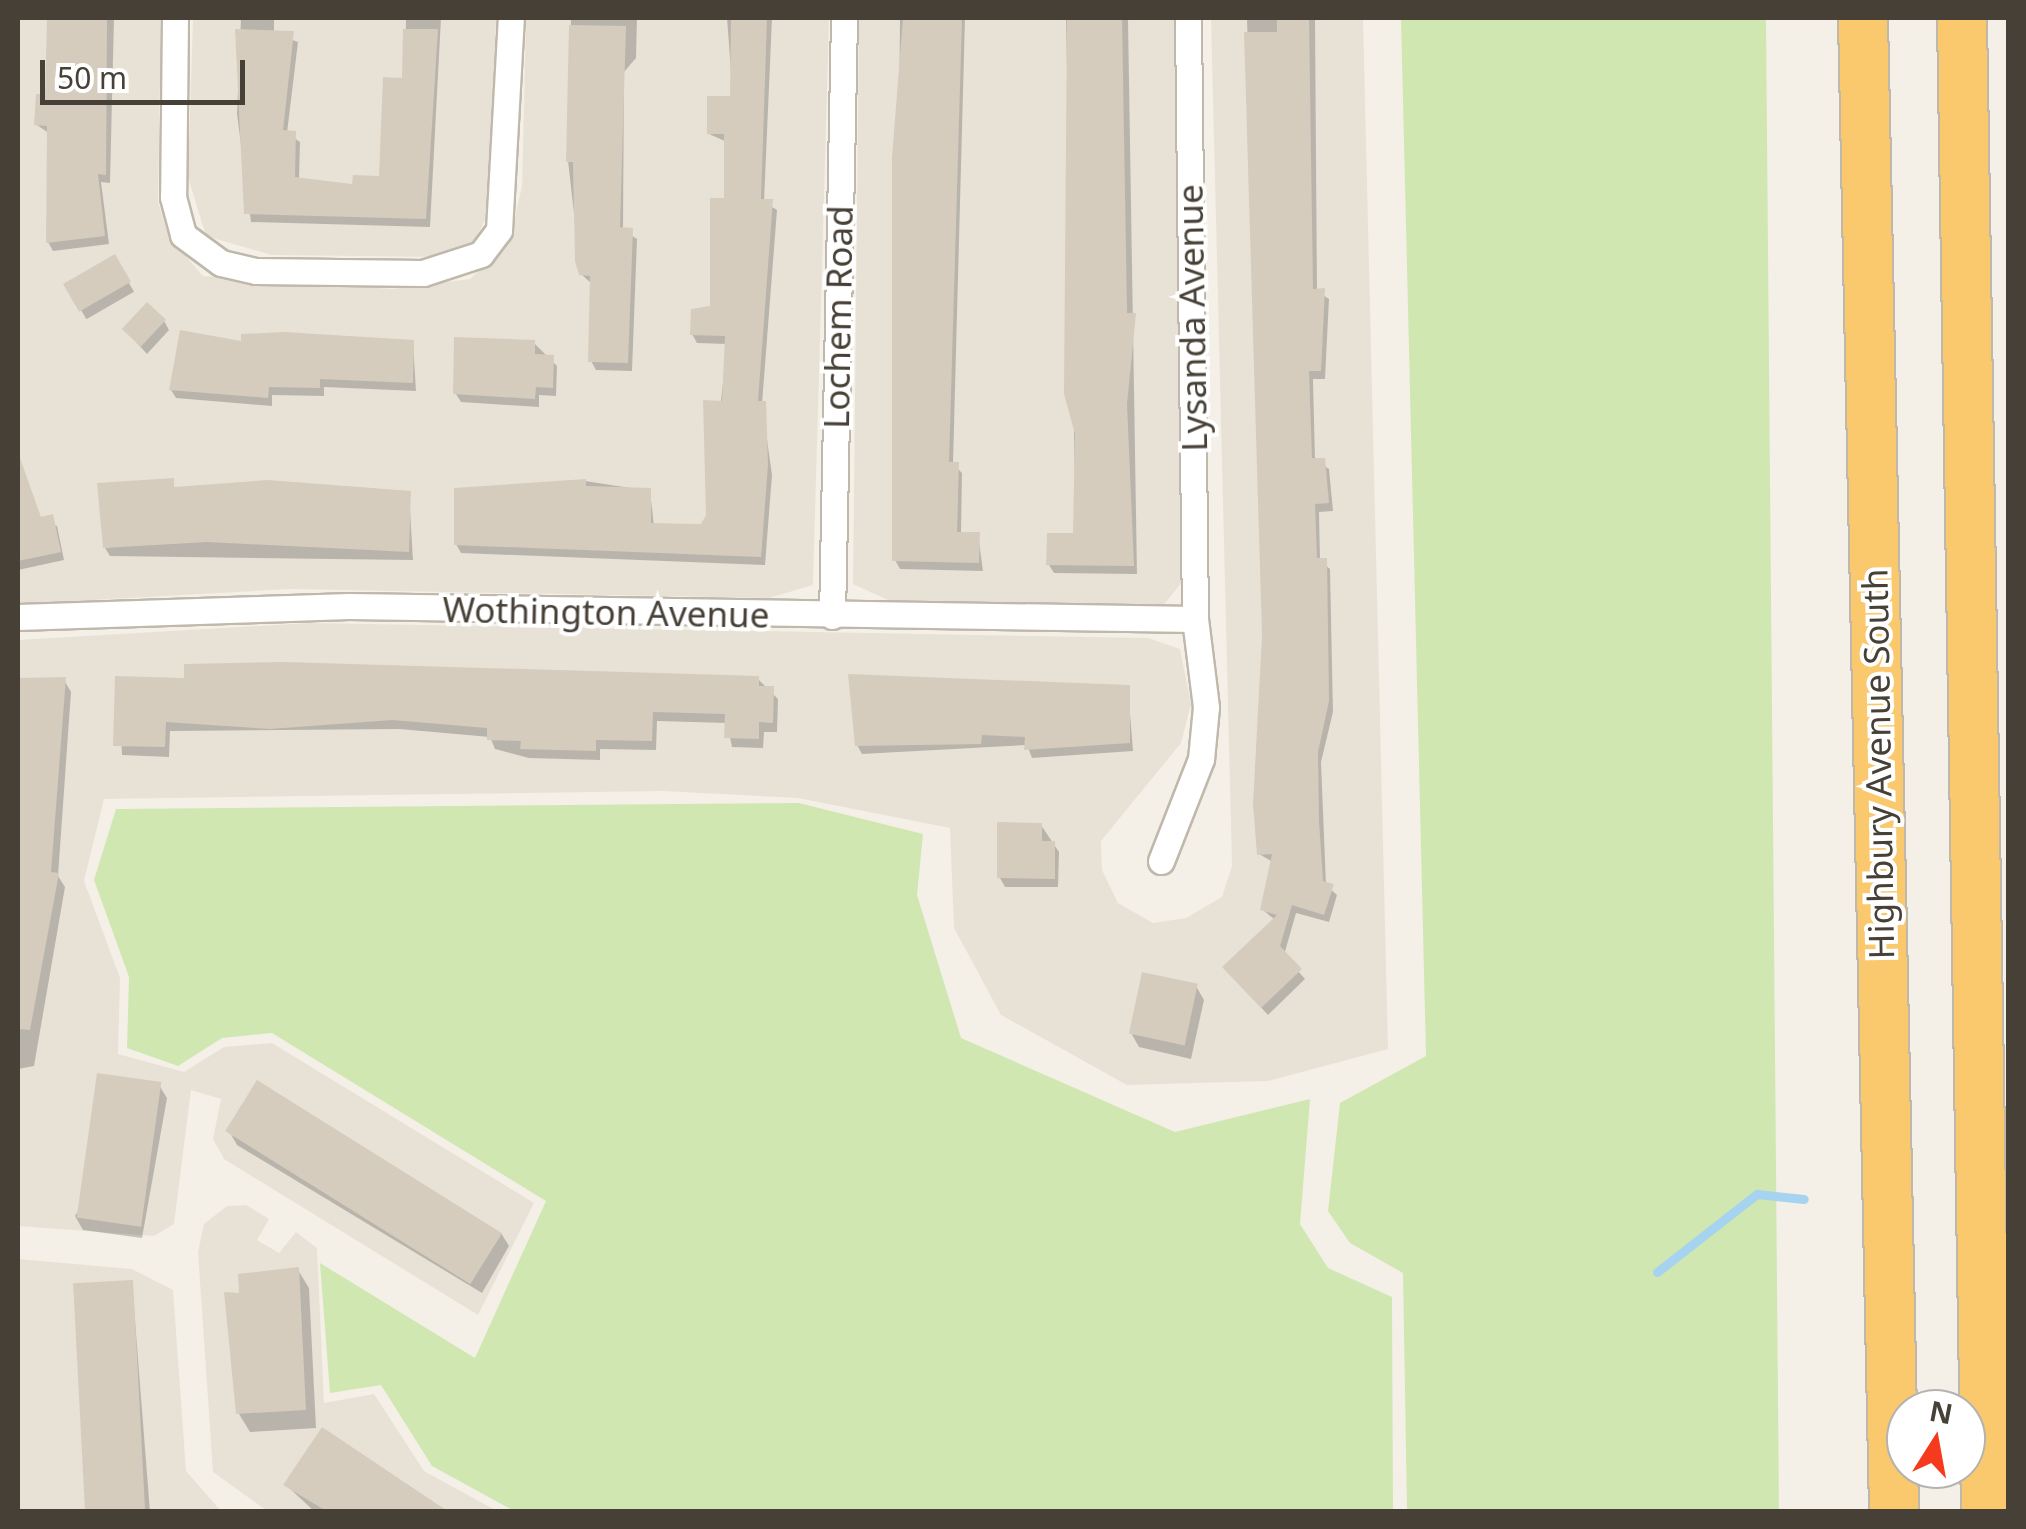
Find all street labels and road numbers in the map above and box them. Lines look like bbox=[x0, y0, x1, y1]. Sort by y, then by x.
street label: Lysanda Avenue bbox=[1169, 184, 1215, 452]
street label: Lochem Road bbox=[815, 205, 861, 429]
street label: Highbury Avenue South bbox=[1854, 568, 1902, 960]
street label: Wothington Avenue bbox=[442, 588, 770, 636]

